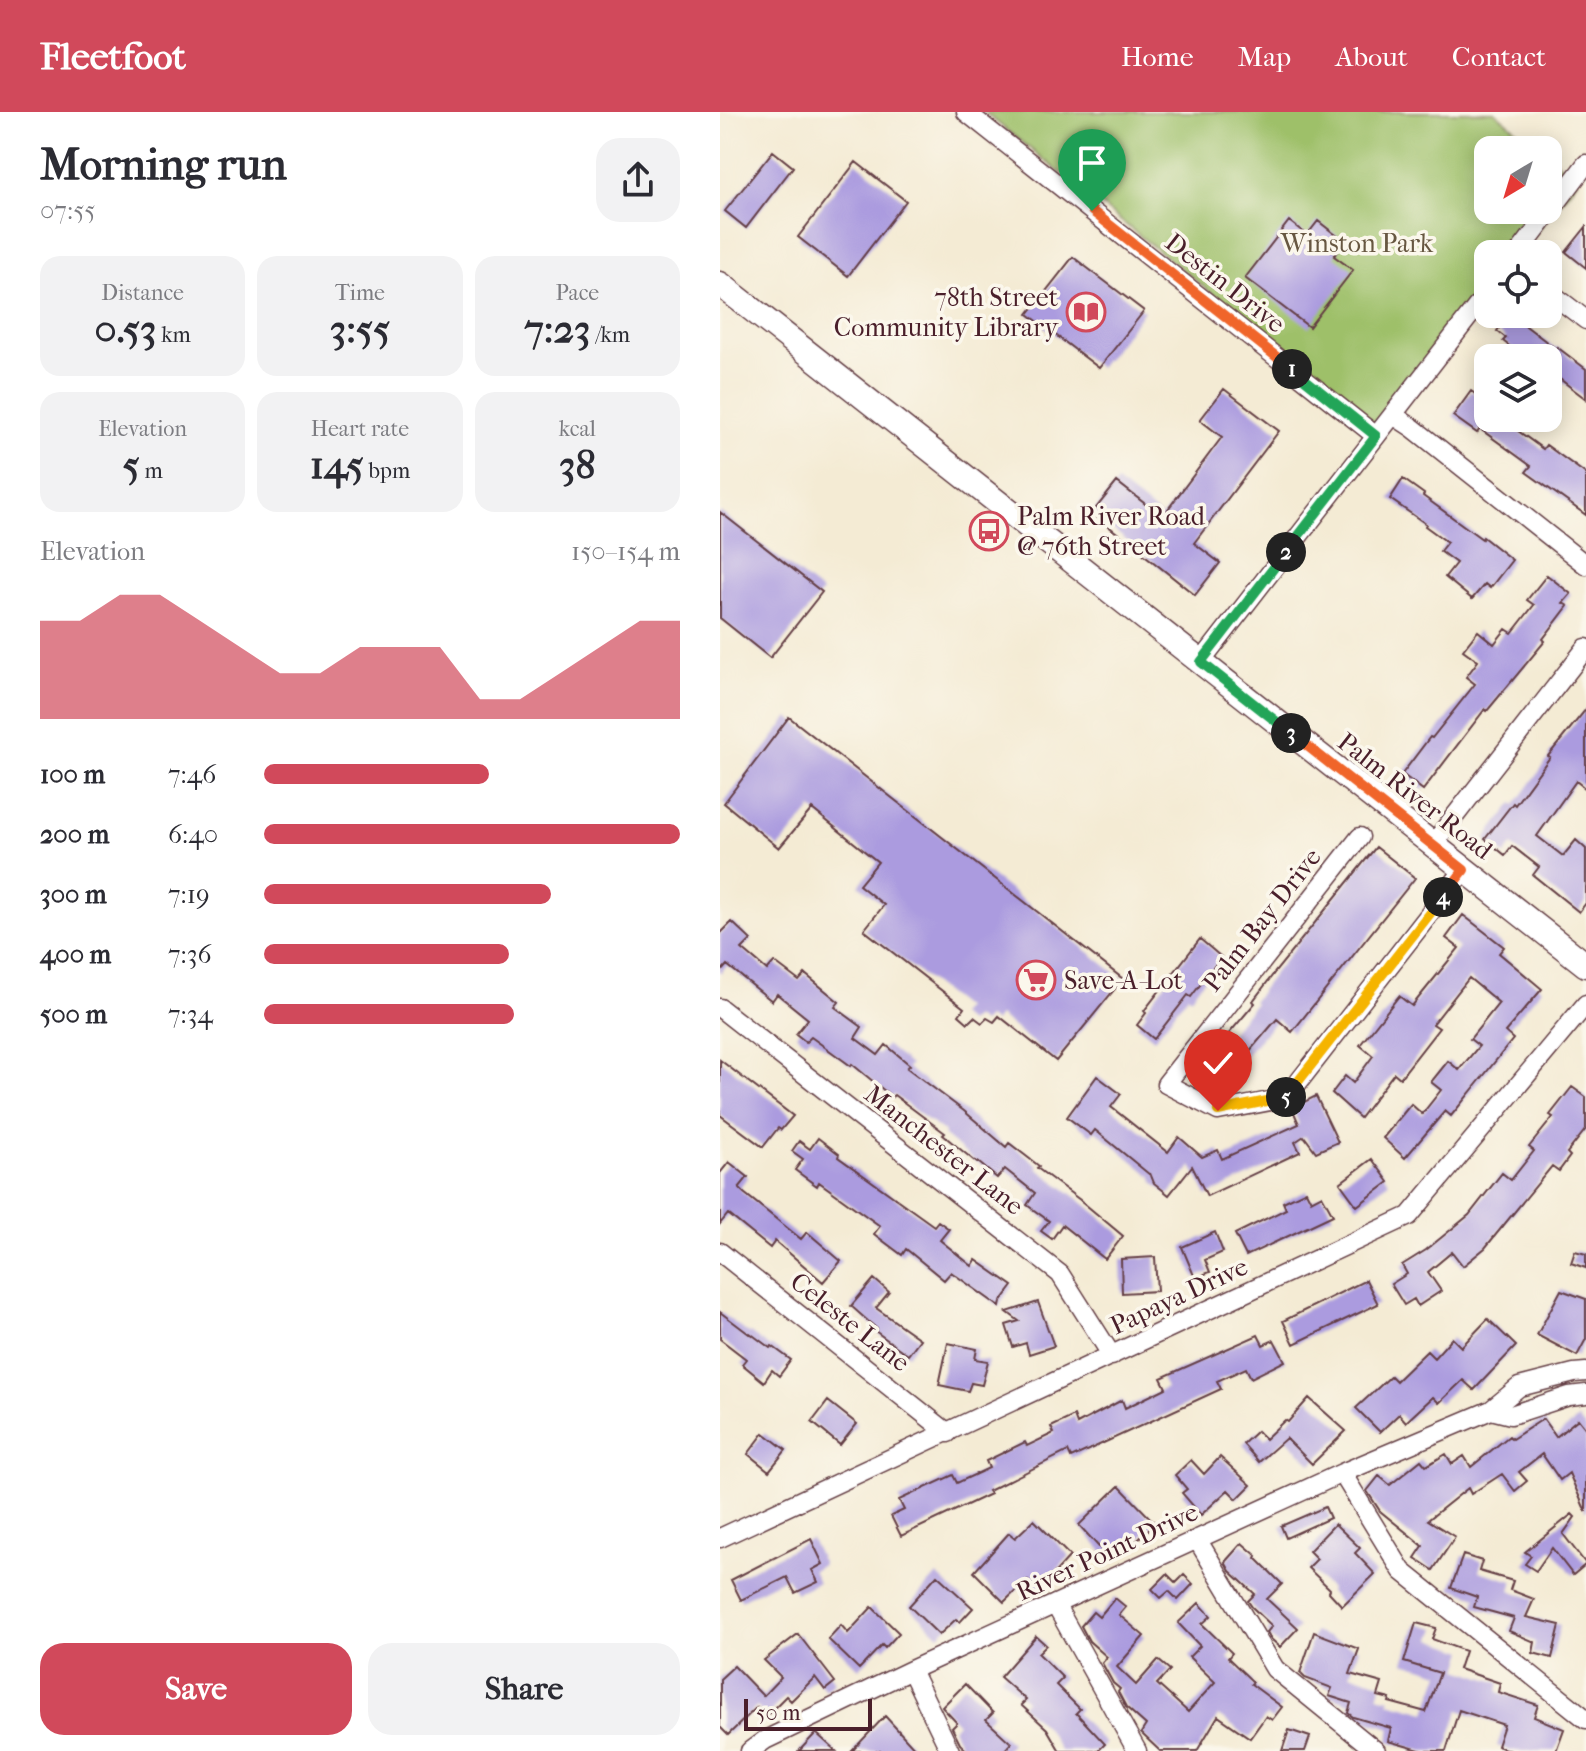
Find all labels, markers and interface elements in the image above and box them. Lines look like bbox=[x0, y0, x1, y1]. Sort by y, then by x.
text: Fleetfoot bbox=[40, 34, 186, 79]
text: Home bbox=[1121, 40, 1194, 73]
text: Map bbox=[1238, 40, 1291, 73]
text: About bbox=[1335, 40, 1408, 73]
text: Contact bbox=[1452, 40, 1546, 73]
pin bbox=[1058, 129, 1126, 211]
north arrow bbox=[1474, 136, 1562, 224]
map controls bbox=[1474, 136, 1562, 432]
button: share bbox=[596, 138, 680, 222]
text: Morning run bbox=[40, 139, 287, 190]
icon: arrive bbox=[1070, 141, 1114, 185]
text: 07:55 bbox=[40, 195, 96, 226]
street label: Destin Drive bbox=[1159, 227, 1291, 339]
park label: Winston Park bbox=[1280, 228, 1434, 259]
button: locate bbox=[1474, 240, 1562, 328]
text: Distance bbox=[101, 280, 184, 306]
text: Time bbox=[335, 280, 385, 306]
text: Pace bbox=[555, 280, 599, 306]
place label: 78th Street Community Library bbox=[834, 282, 1059, 343]
library icon: 78th Street Community Library bbox=[1065, 291, 1107, 333]
text: 0.53 bbox=[95, 306, 156, 352]
text: 3:55 bbox=[330, 306, 390, 352]
text: 7:23 bbox=[524, 306, 590, 352]
text: km bbox=[156, 322, 191, 348]
text: /km bbox=[590, 322, 630, 348]
button: layers bbox=[1474, 344, 1562, 432]
pin: 1 bbox=[1272, 349, 1312, 389]
text: 1 bbox=[1288, 356, 1296, 382]
text: Elevation bbox=[98, 416, 187, 442]
text: Heart rate bbox=[311, 416, 409, 442]
text: kcal bbox=[559, 416, 596, 442]
text: 5 bbox=[123, 442, 140, 488]
text: 145 bbox=[310, 442, 364, 488]
text: 38 bbox=[559, 442, 596, 488]
text: m bbox=[140, 458, 163, 484]
text: bpm bbox=[364, 458, 410, 484]
place label: Palm River Road @ 76th Street bbox=[1017, 501, 1206, 562]
bus stop icon: Palm River Road @ 76th Street bbox=[968, 510, 1010, 552]
pin: 2 bbox=[1266, 532, 1306, 572]
text: Elevation bbox=[40, 536, 145, 567]
text: 150–154 m bbox=[571, 536, 680, 567]
text: 2 bbox=[1280, 539, 1292, 565]
pin: 3 bbox=[1271, 713, 1311, 753]
text: 3 bbox=[1286, 720, 1296, 746]
street label: Palm River Road bbox=[1331, 726, 1499, 867]
text: 100 m bbox=[40, 759, 105, 790]
text: 7:46 bbox=[168, 759, 216, 790]
text: 200 m bbox=[40, 819, 109, 850]
text: 6:40 bbox=[168, 819, 218, 850]
street label: Palm Bay Drive bbox=[1196, 842, 1328, 998]
pin: 4 bbox=[1423, 877, 1463, 917]
text: 300 m bbox=[40, 879, 107, 910]
text: 7:19 bbox=[168, 879, 210, 910]
text: 4 bbox=[1437, 884, 1450, 910]
text: 400 m bbox=[40, 939, 111, 970]
text: 7:36 bbox=[168, 939, 212, 970]
supermarket icon: Save-A-Lot bbox=[1015, 959, 1057, 1001]
place label: Save-A-Lot bbox=[1064, 965, 1184, 996]
text: 500 m bbox=[40, 999, 107, 1030]
text: 7:34 bbox=[168, 999, 213, 1030]
pin bbox=[1184, 1029, 1252, 1111]
icon: check bbox=[1196, 1041, 1240, 1085]
pin: 5 bbox=[1266, 1077, 1306, 1117]
street label: Manchester Lane bbox=[858, 1078, 1030, 1222]
text: 5 bbox=[1281, 1084, 1291, 1110]
street label: Papaya Drive bbox=[1105, 1251, 1253, 1341]
street label: Celeste Lane bbox=[784, 1266, 916, 1378]
street label: River Point Drive bbox=[1011, 1496, 1203, 1608]
button: Save bbox=[40, 1643, 352, 1735]
button: Share bbox=[368, 1643, 680, 1735]
scale bar bbox=[744, 1695, 872, 1731]
text: 50 m bbox=[756, 1700, 801, 1726]

